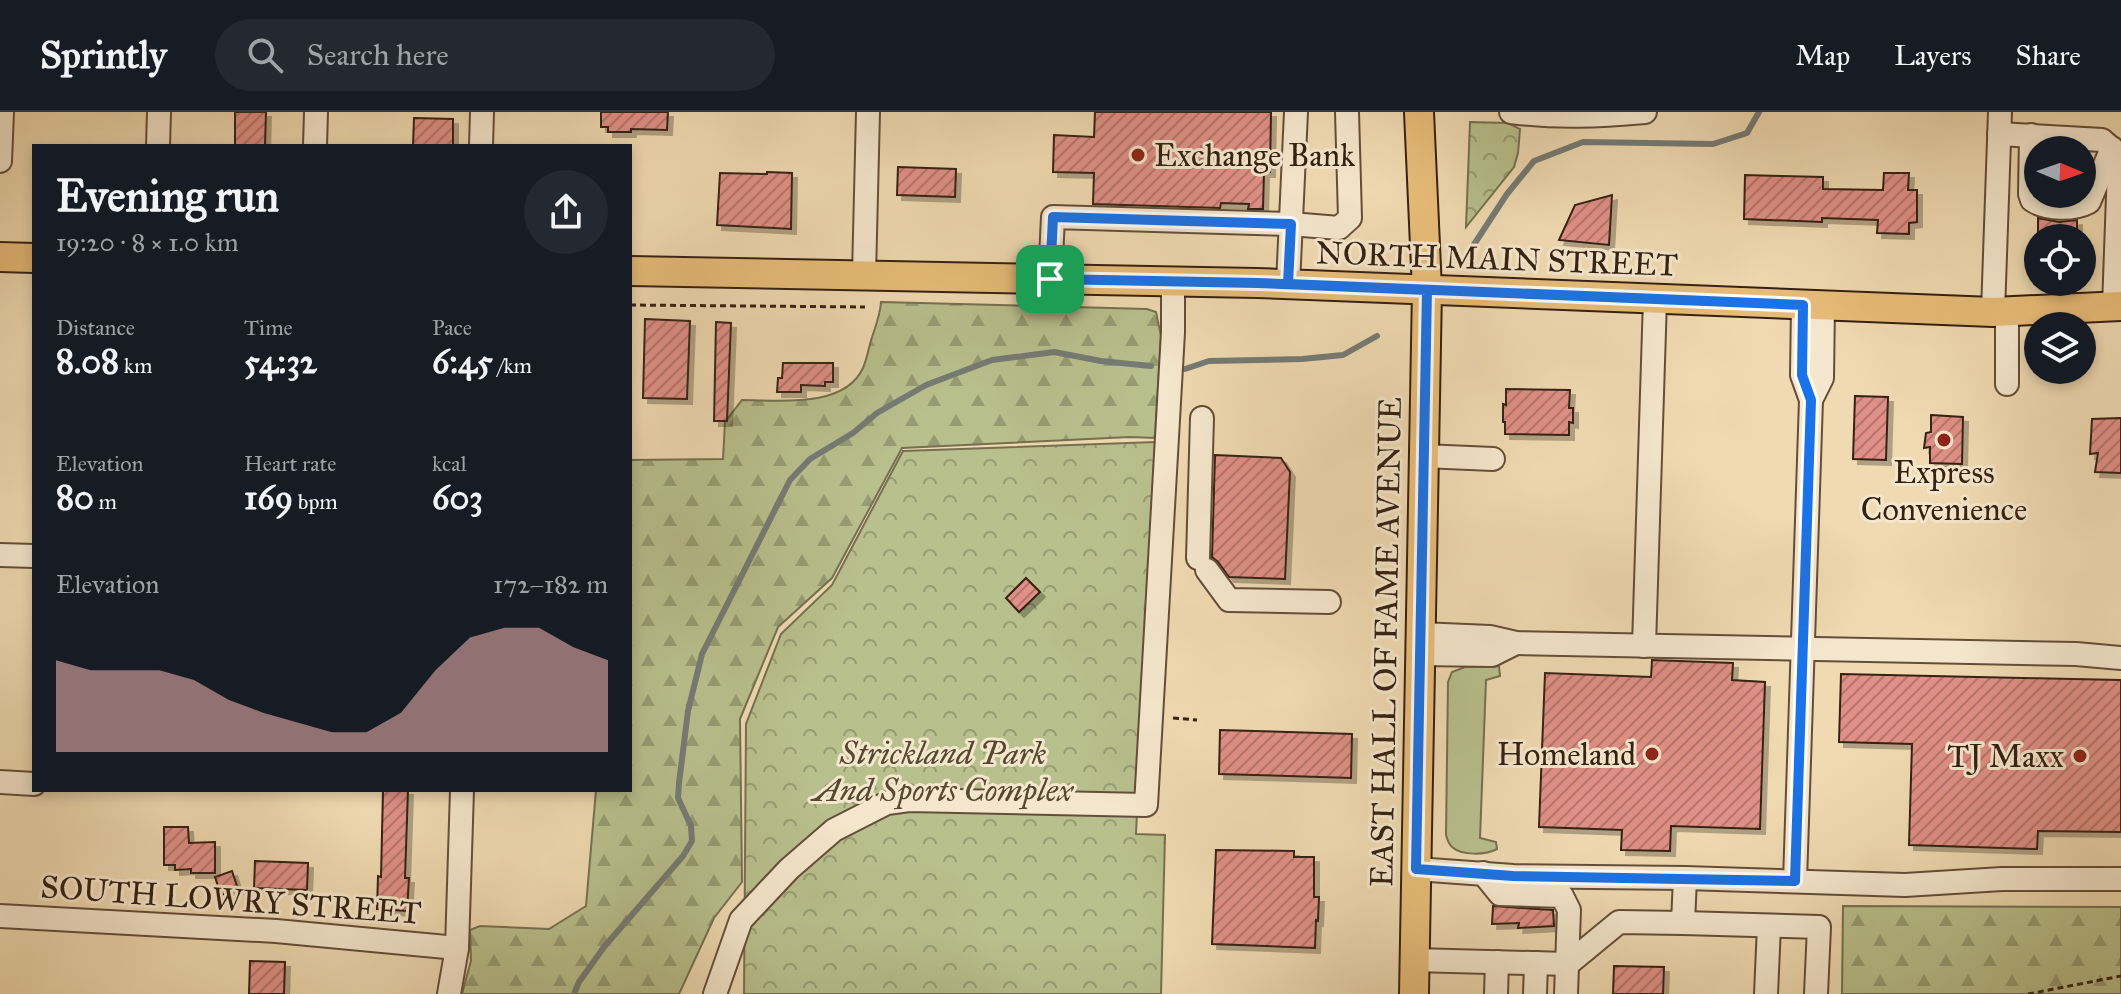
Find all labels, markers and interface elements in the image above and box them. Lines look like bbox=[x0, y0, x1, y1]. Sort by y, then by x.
search box bbox=[215, 19, 775, 91]
text: Sprintly bbox=[40, 32, 167, 78]
icon: search bbox=[243, 33, 287, 77]
text: Search here bbox=[307, 37, 449, 73]
text: Map bbox=[1795, 38, 1850, 73]
text: Layers bbox=[1894, 38, 1972, 73]
text: Share bbox=[2016, 38, 2081, 73]
place label: Exchange Bank bbox=[1154, 136, 1355, 175]
north arrow bbox=[2024, 136, 2096, 208]
map controls bbox=[2024, 136, 2096, 384]
marker: Exchange Bank bbox=[1129, 146, 1147, 164]
text: Evening run bbox=[56, 169, 279, 223]
button: share bbox=[524, 170, 608, 254]
button: locate bbox=[2024, 224, 2096, 296]
text: 19:20 · 8 × 1.0 km bbox=[56, 226, 239, 258]
street label: NORTH MAIN STREET bbox=[1315, 233, 1679, 285]
pin bbox=[1016, 245, 1084, 313]
icon: arrive bbox=[1028, 257, 1072, 301]
button: layers bbox=[2024, 312, 2096, 384]
text: Distance bbox=[56, 314, 135, 341]
text: Time bbox=[244, 314, 293, 341]
text: Pace bbox=[432, 314, 472, 341]
text: 8.08 bbox=[56, 341, 119, 382]
text: 54:32 bbox=[244, 341, 317, 382]
text: 6:45 bbox=[432, 341, 493, 382]
text: km bbox=[119, 352, 152, 379]
text: /km bbox=[493, 352, 532, 379]
street label: EAST HALL OF FAME AVENUE bbox=[1362, 397, 1410, 887]
marker: Express Convenience bbox=[1935, 431, 1953, 449]
text: Elevation bbox=[56, 450, 143, 477]
text: Heart rate bbox=[244, 450, 337, 477]
text: kcal bbox=[432, 450, 467, 477]
place label: Express Convenience bbox=[1861, 453, 2027, 529]
text: 80 bbox=[56, 477, 94, 518]
text: 169 bbox=[244, 477, 293, 518]
text: 603 bbox=[432, 477, 483, 518]
text: m bbox=[94, 488, 117, 515]
text: bpm bbox=[293, 488, 338, 515]
text: Elevation bbox=[56, 568, 159, 600]
text: 172–182 m bbox=[493, 568, 608, 600]
park label: Strickland Park And Sports Complex bbox=[810, 734, 1075, 810]
place label: Homeland bbox=[1497, 735, 1636, 774]
place label: TJ Maxx bbox=[1947, 737, 2064, 776]
marker: Homeland bbox=[1643, 745, 1661, 763]
marker: TJ Maxx bbox=[2071, 747, 2089, 765]
street label: SOUTH LOWRY STREET bbox=[39, 867, 423, 933]

